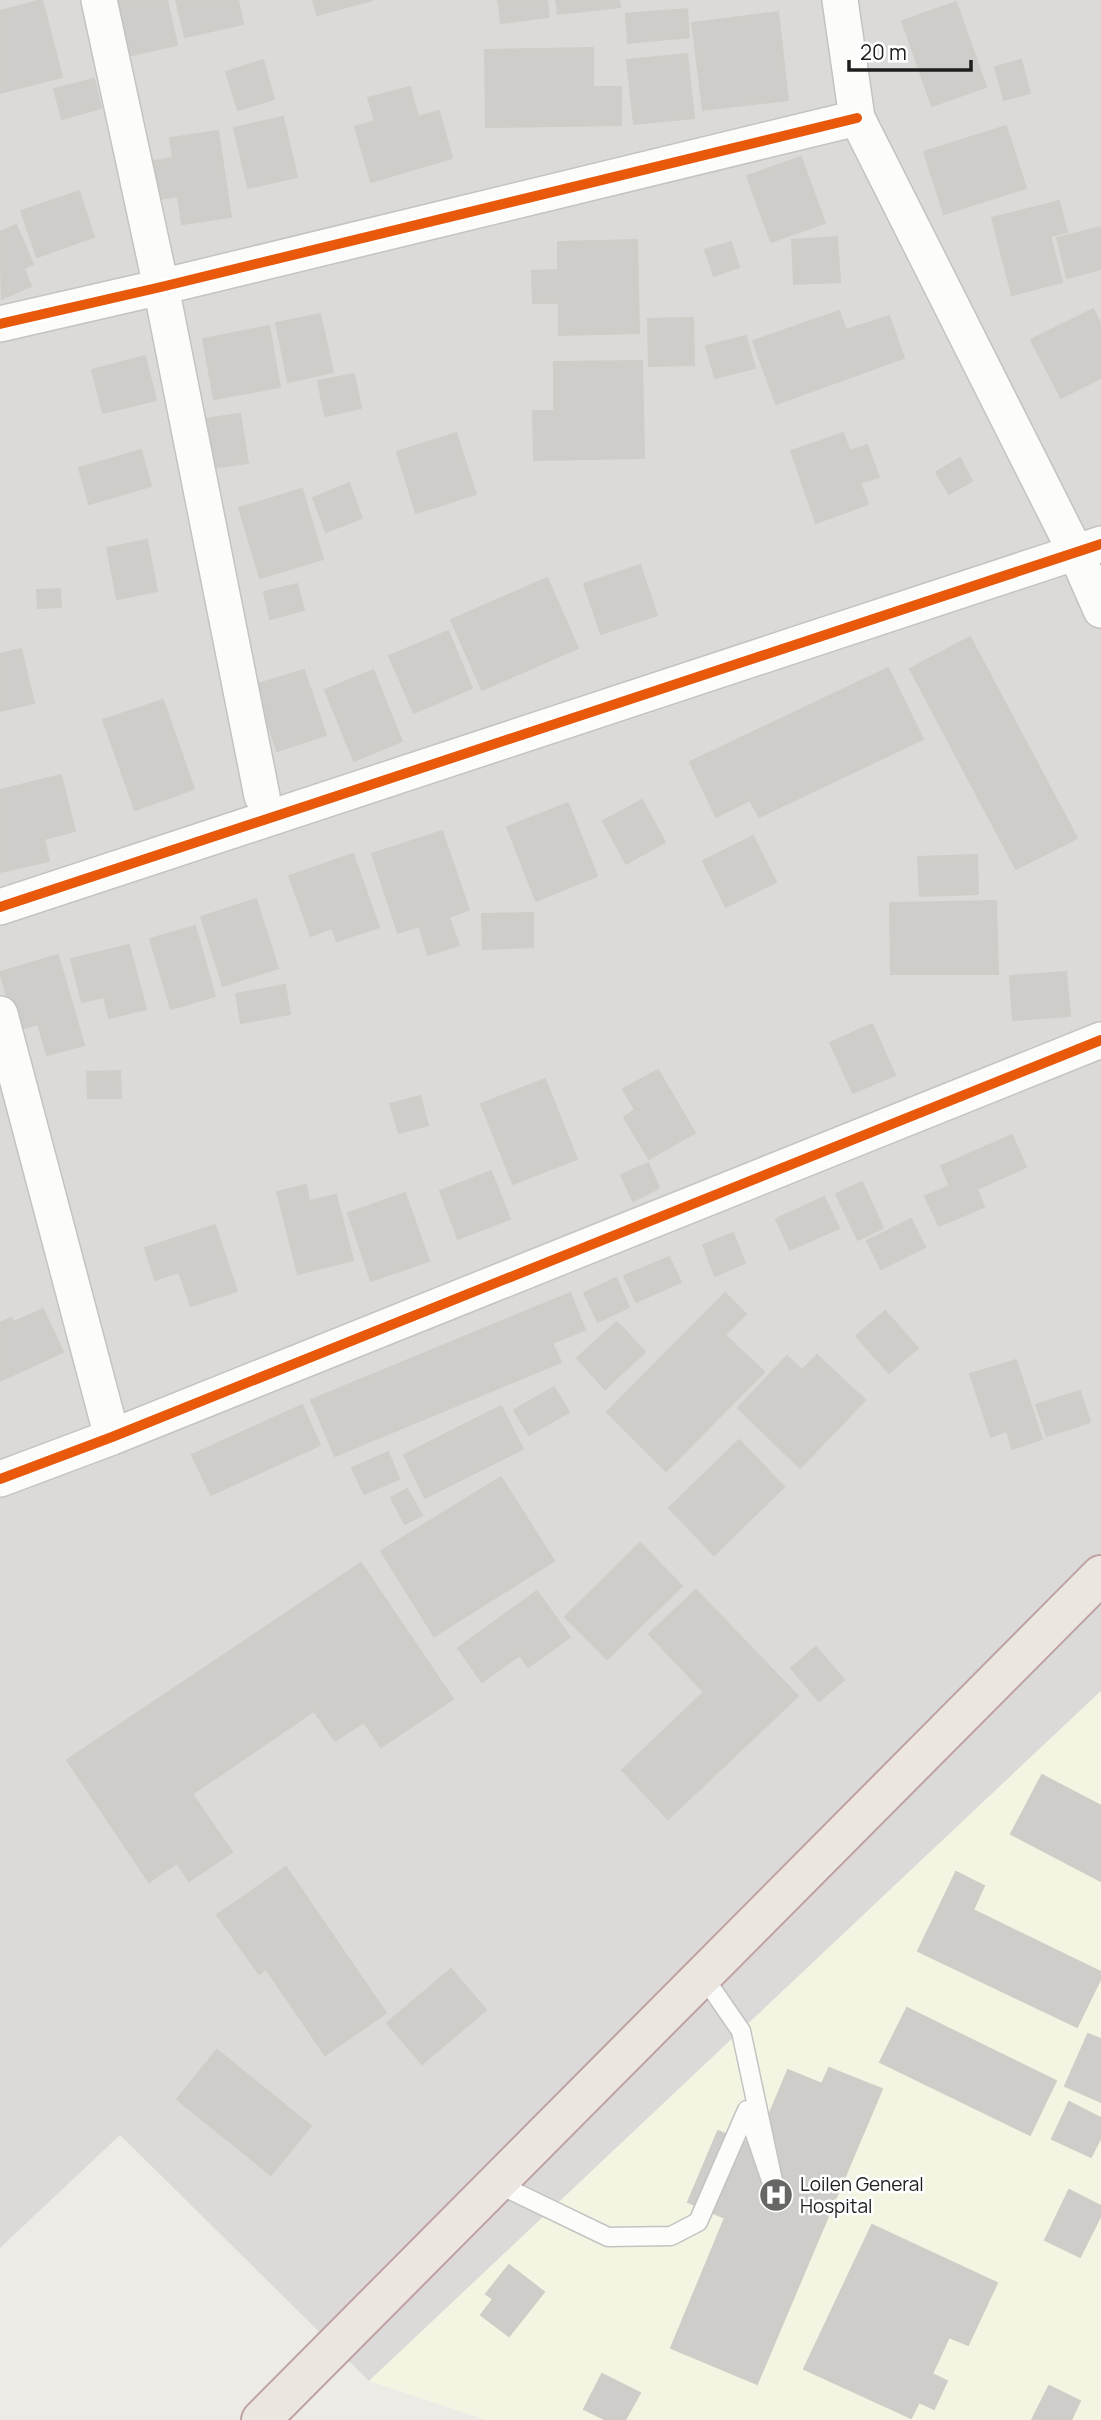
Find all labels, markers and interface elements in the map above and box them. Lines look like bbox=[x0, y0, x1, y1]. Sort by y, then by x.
scale bar bbox=[849, 28, 972, 72]
text: 20 m bbox=[860, 38, 907, 66]
place label: Loilen General Hospital bbox=[800, 2171, 924, 2219]
hospital icon: Loilen General Hospital bbox=[757, 2176, 795, 2214]

